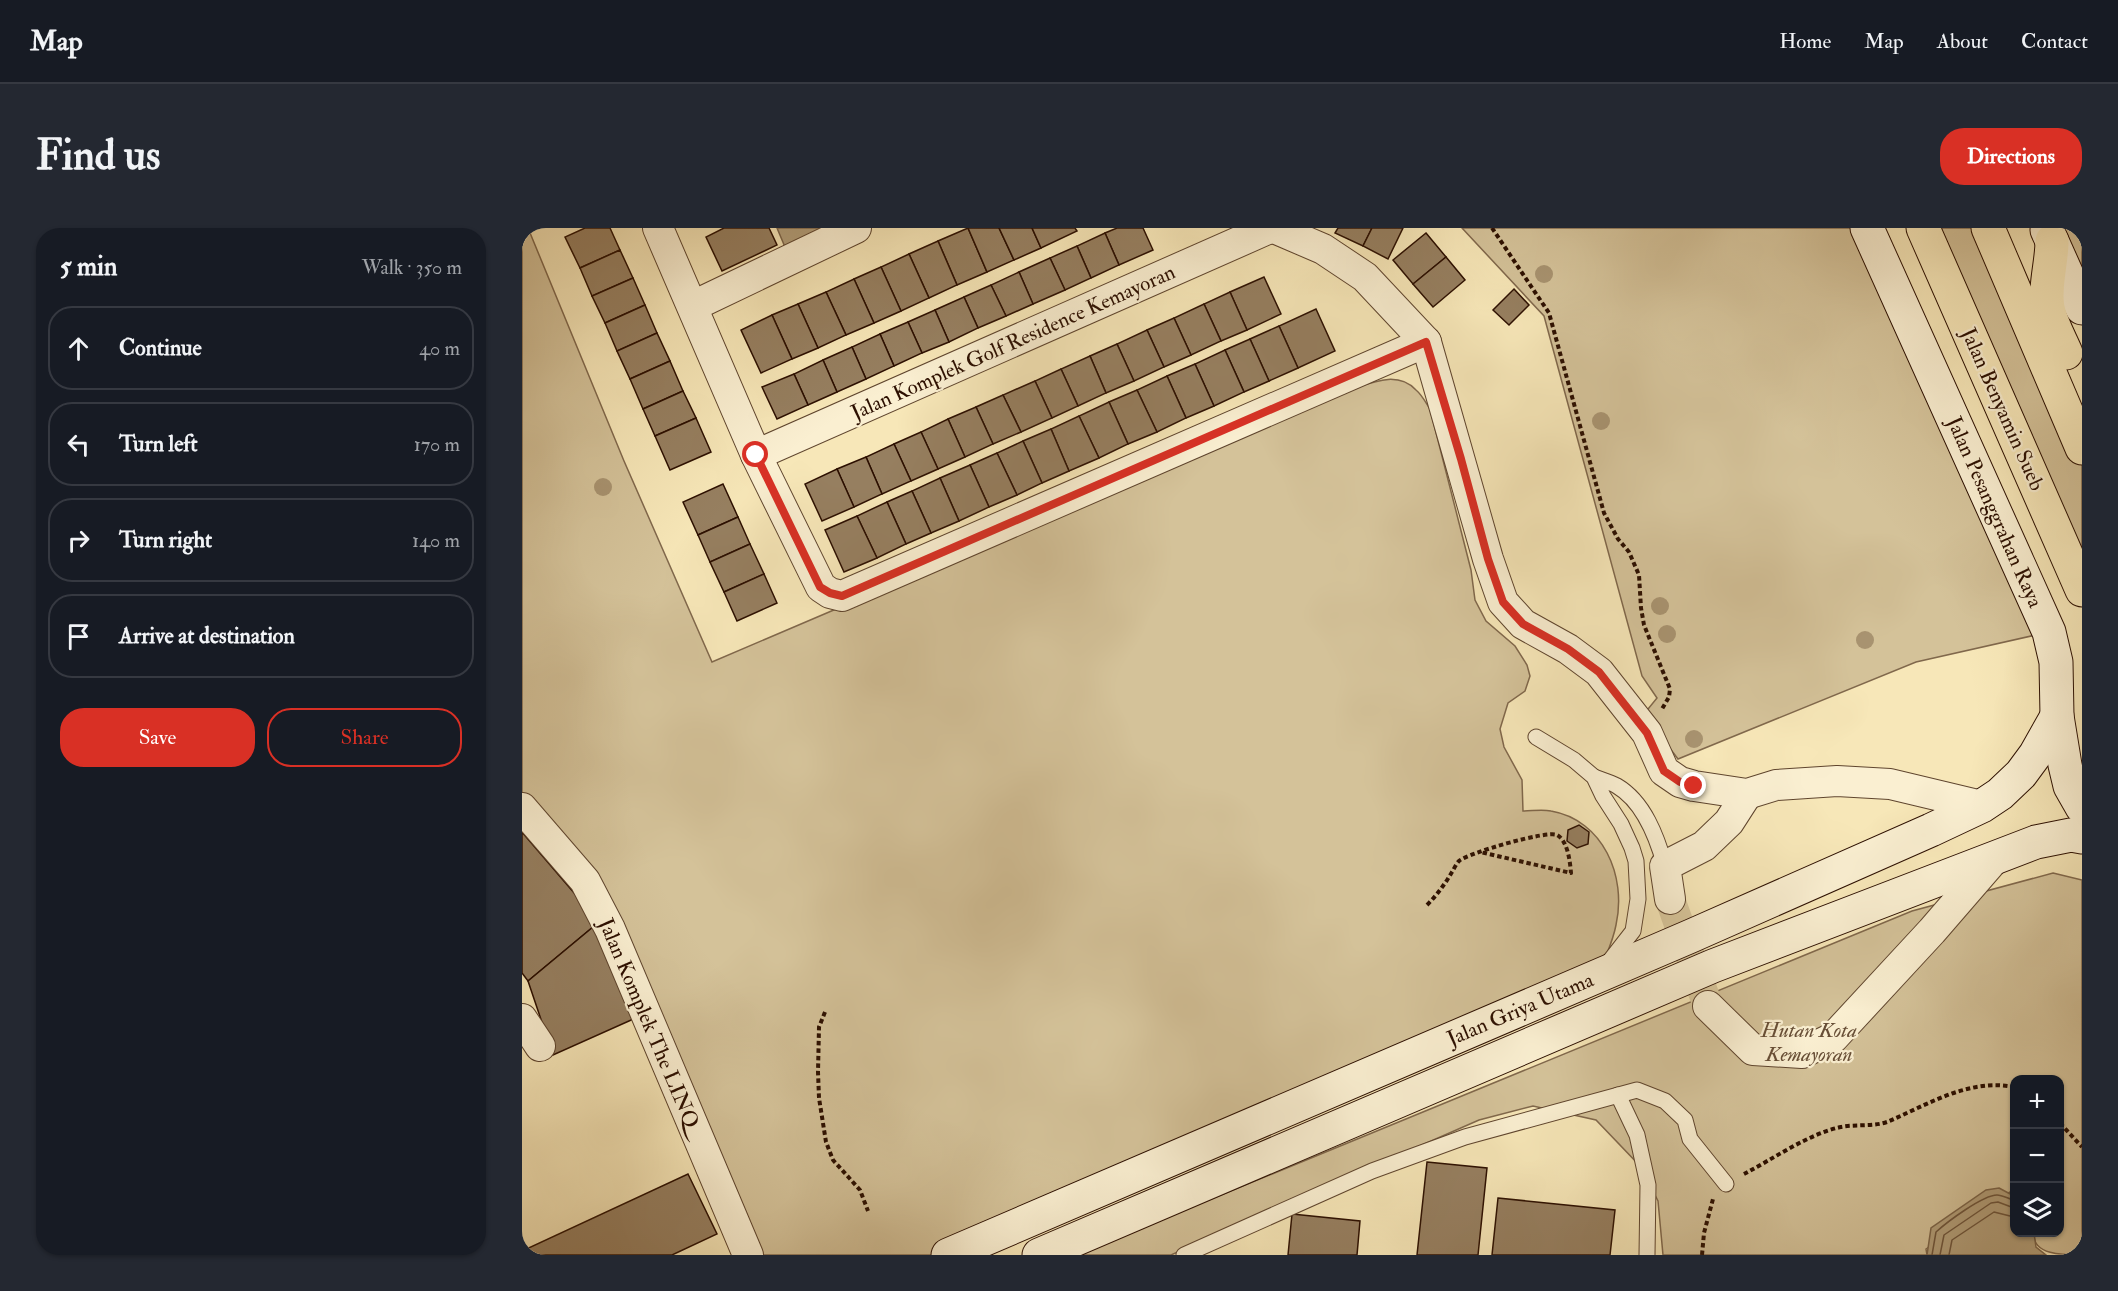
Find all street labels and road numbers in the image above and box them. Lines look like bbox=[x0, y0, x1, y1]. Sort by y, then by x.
street label: Jalan Komplek Golf Residence Kemayoran bbox=[846, 258, 1180, 427]
street label: Jalan Benyamin Sueb bbox=[1954, 323, 2051, 495]
street label: Jalan Pesanggrahan Raya bbox=[1940, 412, 2049, 612]
street label: Jalan Komplek The LINQ bbox=[592, 913, 710, 1144]
street label: Jalan Griya Utama bbox=[1442, 966, 1598, 1053]

